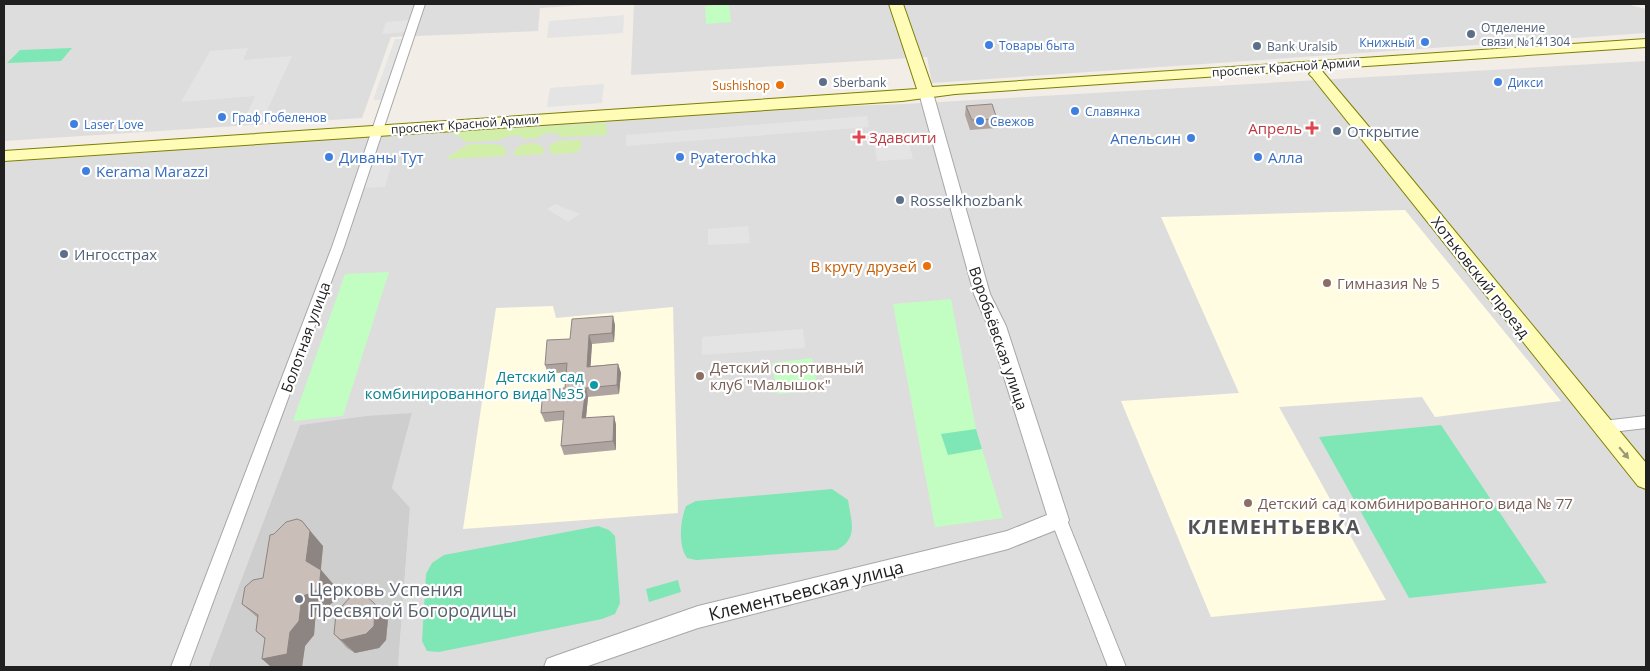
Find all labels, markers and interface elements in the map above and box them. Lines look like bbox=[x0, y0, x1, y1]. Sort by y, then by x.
place label: Отделение связи №141304 bbox=[1481, 19, 1570, 50]
marker: Отделение связи №141304 bbox=[1465, 28, 1477, 40]
place label: Книжный bbox=[1359, 34, 1415, 51]
marker: Книжный bbox=[1419, 36, 1431, 48]
place label: Товары быта bbox=[999, 37, 1075, 54]
place label: Bank Uralsib bbox=[1267, 38, 1338, 55]
marker: Товары быта bbox=[983, 39, 995, 51]
marker: Bank Uralsib bbox=[1251, 40, 1263, 52]
street label: проспект Красной Армии bbox=[1211, 53, 1361, 81]
place label: Sberbank bbox=[833, 74, 887, 91]
place label: Дикси bbox=[1508, 74, 1543, 91]
marker: Sberbank bbox=[817, 76, 829, 88]
marker: Дикси bbox=[1492, 76, 1504, 88]
place label: Sushishop bbox=[712, 77, 770, 94]
marker: Sushishop bbox=[774, 79, 786, 91]
place label: Славянка bbox=[1085, 103, 1140, 120]
marker: Славянка bbox=[1069, 105, 1081, 117]
place label: Граф Гобеленов bbox=[232, 109, 327, 126]
street label: проспект Красной Армии bbox=[390, 110, 540, 138]
marker: Граф Гобеленов bbox=[216, 111, 228, 123]
place label: Свежов bbox=[990, 113, 1034, 130]
marker: Свежов bbox=[974, 115, 986, 127]
place label: Laser Love bbox=[84, 116, 144, 133]
marker: Laser Love bbox=[68, 118, 80, 130]
place label: Апрель bbox=[1248, 118, 1302, 138]
place label: Открытие bbox=[1347, 121, 1419, 141]
marker: Апрель bbox=[1306, 122, 1318, 134]
marker: Открытие bbox=[1331, 125, 1343, 137]
place label: Здавсити bbox=[869, 127, 937, 147]
place label: Апельсин bbox=[1110, 128, 1181, 148]
marker: Здавсити bbox=[853, 131, 865, 143]
marker: Апельсин bbox=[1185, 132, 1197, 144]
place label: Диваны Тут bbox=[339, 147, 424, 167]
place label: Pyaterochka bbox=[690, 147, 776, 167]
place label: Алла bbox=[1268, 147, 1303, 167]
marker: Диваны Тут bbox=[323, 151, 335, 163]
marker: Pyaterochka bbox=[674, 151, 686, 163]
marker: Алла bbox=[1252, 151, 1264, 163]
place label: Kerama Marazzi bbox=[96, 161, 208, 181]
marker: Kerama Marazzi bbox=[80, 165, 92, 177]
place label: Rosselkhozbank bbox=[910, 190, 1023, 210]
marker: Rosselkhozbank bbox=[894, 194, 906, 206]
street label: Хотьковский проезд bbox=[1427, 212, 1535, 342]
place label: Ингосстрах bbox=[74, 244, 157, 264]
marker: Ингосстрах bbox=[58, 248, 70, 260]
place label: В кругу друзей bbox=[811, 256, 917, 276]
marker: В кругу друзей bbox=[921, 260, 933, 272]
street label: Воробьёвская улица bbox=[965, 264, 1033, 412]
place label: Гимназия № 5 bbox=[1337, 273, 1440, 293]
marker: Гимназия № 5 bbox=[1321, 277, 1333, 289]
street label: Болотная улица bbox=[276, 279, 334, 395]
place label: Детский спортивный клуб "Малышок" bbox=[710, 357, 864, 394]
place label: Детский сад комбинированного вида №35 bbox=[365, 366, 584, 403]
marker: Детский спортивный клуб "Малышок" bbox=[694, 370, 706, 382]
marker: Детский сад комбинированного вида №35 bbox=[588, 379, 600, 391]
one-way arrow bbox=[1619, 446, 1630, 459]
place label: Детский сад комбинированного вида № 77 bbox=[1258, 493, 1573, 513]
marker: Детский сад комбинированного вида № 77 bbox=[1242, 497, 1254, 509]
district label: КЛЕМЕНТЬЕВКА bbox=[1187, 513, 1361, 540]
street label: Клементьевская улица bbox=[706, 554, 906, 626]
place label: Церковь Успения Пресвятой Богородицы bbox=[309, 577, 517, 622]
marker: Церковь Успения Пресвятой Богородицы bbox=[293, 593, 305, 605]

